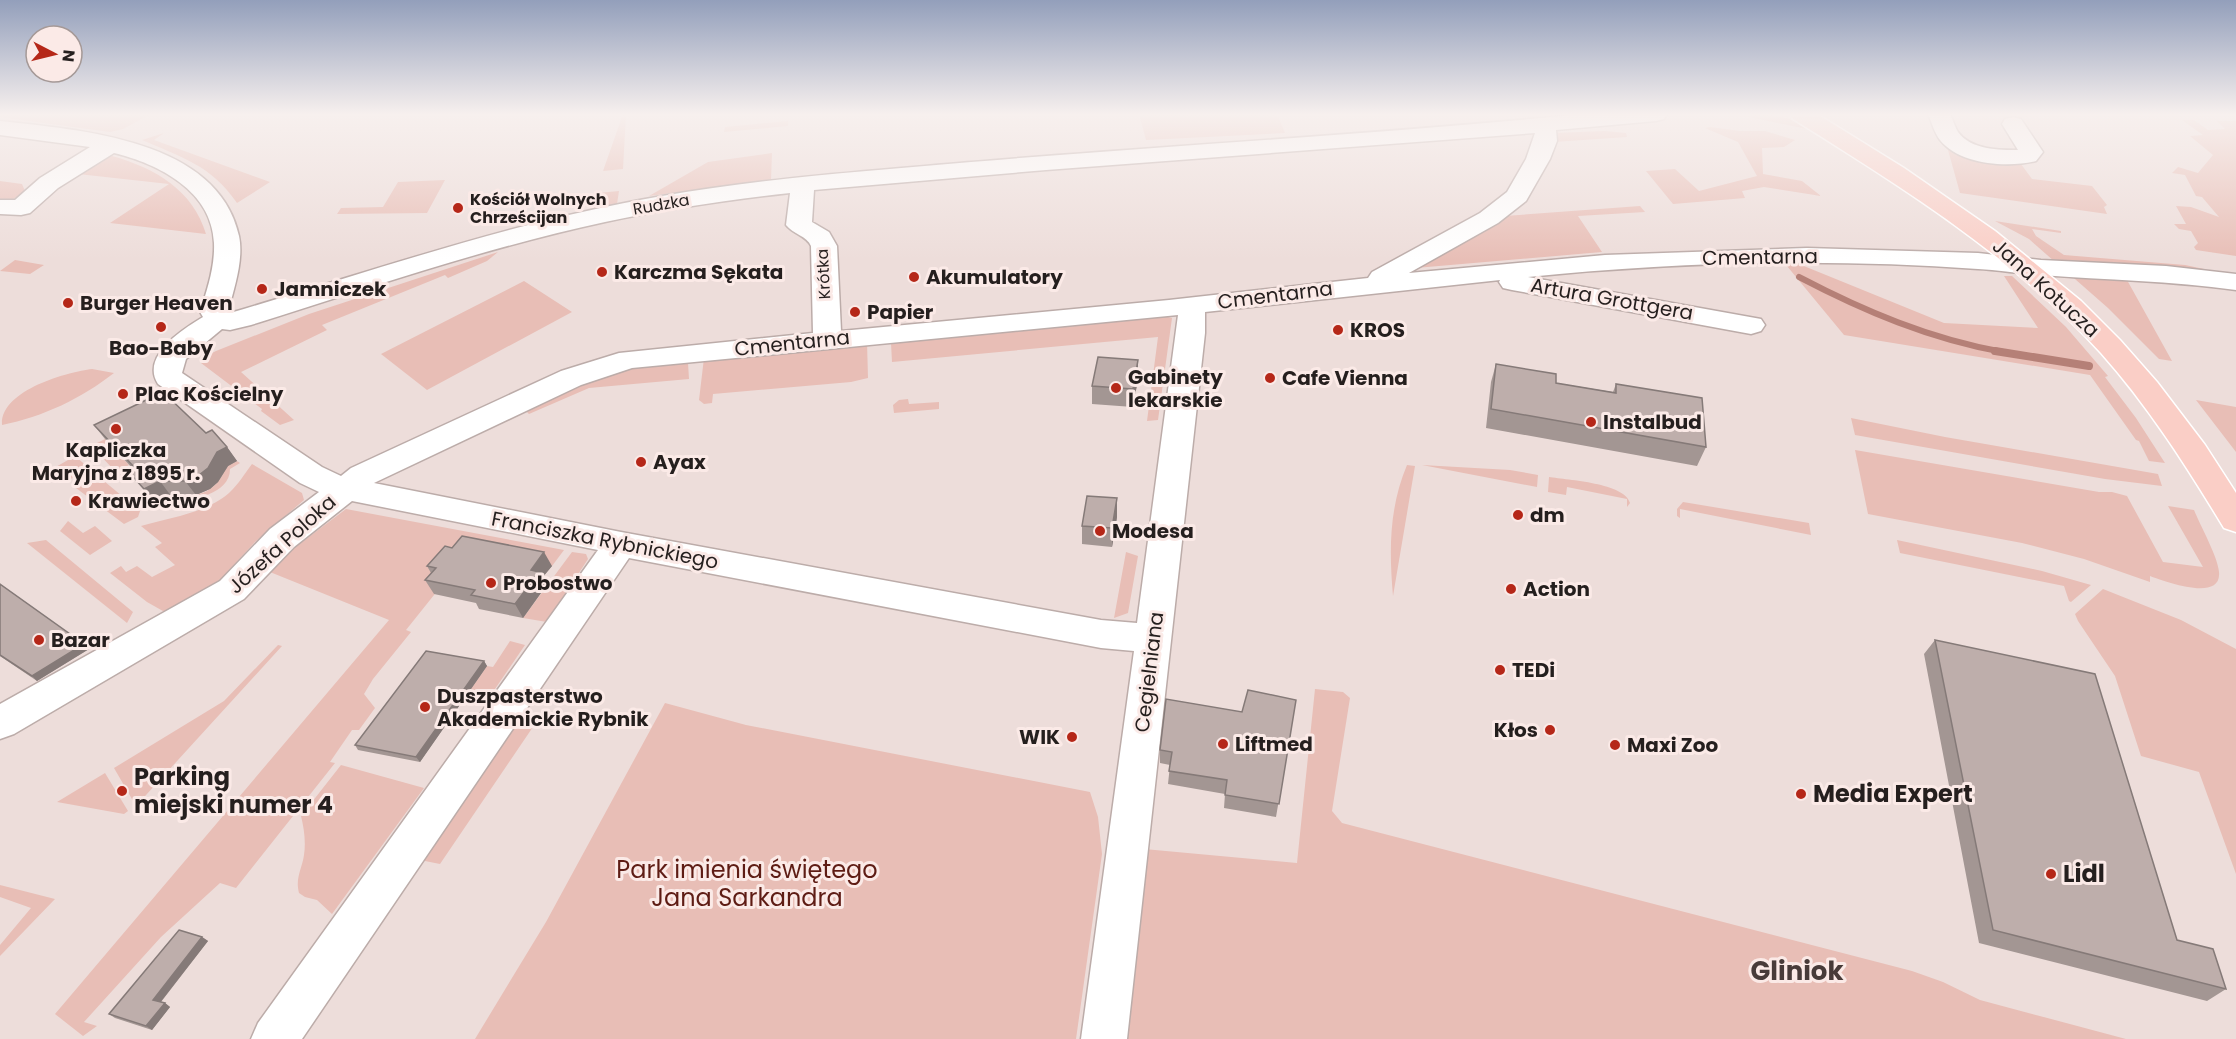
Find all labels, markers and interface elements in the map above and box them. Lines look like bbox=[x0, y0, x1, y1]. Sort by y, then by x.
north arrow bbox=[24, 24, 84, 84]
text: N bbox=[56, 48, 81, 63]
place label: Kościół Wolnych Chrześcijan bbox=[470, 188, 607, 229]
street label: Rudzka bbox=[631, 188, 691, 221]
marker: Kościół Wolnych Chrześcijan bbox=[451, 201, 465, 215]
street label: Jana Kotucza bbox=[1986, 232, 2106, 344]
street label: Cmentarna bbox=[1702, 242, 1818, 272]
street label: Krótka bbox=[811, 248, 836, 300]
place label: Karczma Sękata bbox=[614, 258, 783, 286]
place label: Akumulatory bbox=[926, 263, 1063, 291]
marker: Karczma Sękata bbox=[595, 265, 609, 279]
marker: Akumulatory bbox=[907, 270, 921, 284]
street label: Artura Grottgera bbox=[1529, 271, 1695, 327]
street label: Cmentarna bbox=[1216, 274, 1334, 316]
place label: Jamniczek bbox=[274, 275, 387, 303]
marker: Jamniczek bbox=[255, 282, 269, 296]
place label: Burger Heaven bbox=[80, 289, 233, 317]
marker: Burger Heaven bbox=[61, 296, 75, 310]
place label: Papier bbox=[867, 298, 934, 326]
marker: Papier bbox=[848, 305, 862, 319]
place label: KROS bbox=[1350, 316, 1405, 344]
marker: Bao-Baby bbox=[154, 320, 168, 334]
street label: Cmentarna bbox=[733, 323, 851, 363]
marker: KROS bbox=[1331, 323, 1345, 337]
place label: Bao-Baby bbox=[109, 334, 213, 362]
place label: Gabinety lekarskie bbox=[1128, 363, 1223, 414]
place label: Cafe Vienna bbox=[1282, 364, 1408, 392]
marker: Cafe Vienna bbox=[1263, 371, 1277, 385]
place label: Plac Kościelny bbox=[135, 380, 284, 408]
marker: Gabinety lekarskie bbox=[1109, 381, 1123, 395]
marker: Plac Kościelny bbox=[116, 387, 130, 401]
place label: Instalbud bbox=[1603, 408, 1702, 436]
marker: Instalbud bbox=[1584, 415, 1598, 429]
marker: Kapliczka Maryjna z 1895 r. bbox=[109, 422, 123, 436]
place label: Kapliczka Maryjna z 1895 r. bbox=[32, 436, 200, 487]
place label: Ayax bbox=[653, 448, 706, 476]
marker: Ayax bbox=[634, 455, 648, 469]
place label: Krawiectwo bbox=[88, 487, 210, 515]
street label: Józefa Poloka bbox=[222, 488, 342, 600]
marker: Krawiectwo bbox=[69, 494, 83, 508]
place label: dm bbox=[1530, 501, 1565, 529]
street label: Franciszka Rybnickiego bbox=[489, 504, 721, 576]
marker: dm bbox=[1511, 508, 1525, 522]
place label: Modesa bbox=[1112, 517, 1194, 545]
marker: Modesa bbox=[1093, 524, 1107, 538]
place label: Probostwo bbox=[503, 569, 613, 597]
place label: Action bbox=[1523, 575, 1590, 603]
marker: Probostwo bbox=[484, 576, 498, 590]
marker: Action bbox=[1504, 582, 1518, 596]
street label: Cegielniana bbox=[1128, 610, 1170, 734]
place label: Bazar bbox=[51, 626, 110, 654]
marker: Bazar bbox=[32, 633, 46, 647]
place label: TEDi bbox=[1512, 656, 1555, 684]
marker: TEDi bbox=[1493, 663, 1507, 677]
place label: Duszpasterstwo Akademickie Rybnik bbox=[437, 682, 649, 733]
marker: Duszpasterstwo Akademickie Rybnik bbox=[418, 700, 432, 714]
place label: Kłos bbox=[1494, 716, 1538, 744]
place label: WIK bbox=[1019, 723, 1060, 751]
marker: Kłos bbox=[1543, 723, 1557, 737]
marker: WIK bbox=[1065, 730, 1079, 744]
place label: Liftmed bbox=[1235, 730, 1313, 758]
place label: Maxi Zoo bbox=[1627, 731, 1718, 759]
marker: Liftmed bbox=[1216, 737, 1230, 751]
marker: Maxi Zoo bbox=[1608, 738, 1622, 752]
place label: Parking miejski numer 4 bbox=[134, 760, 333, 821]
place label: Media Expert bbox=[1813, 777, 1973, 810]
marker: Parking miejski numer 4 bbox=[115, 784, 129, 798]
marker: Media Expert bbox=[1794, 787, 1808, 801]
park label: Park imienia świętego Jana Sarkandra bbox=[616, 853, 878, 914]
place label: Lidl bbox=[2063, 857, 2105, 890]
marker: Lidl bbox=[2044, 867, 2058, 881]
district label: Gliniok bbox=[1751, 953, 1843, 989]

